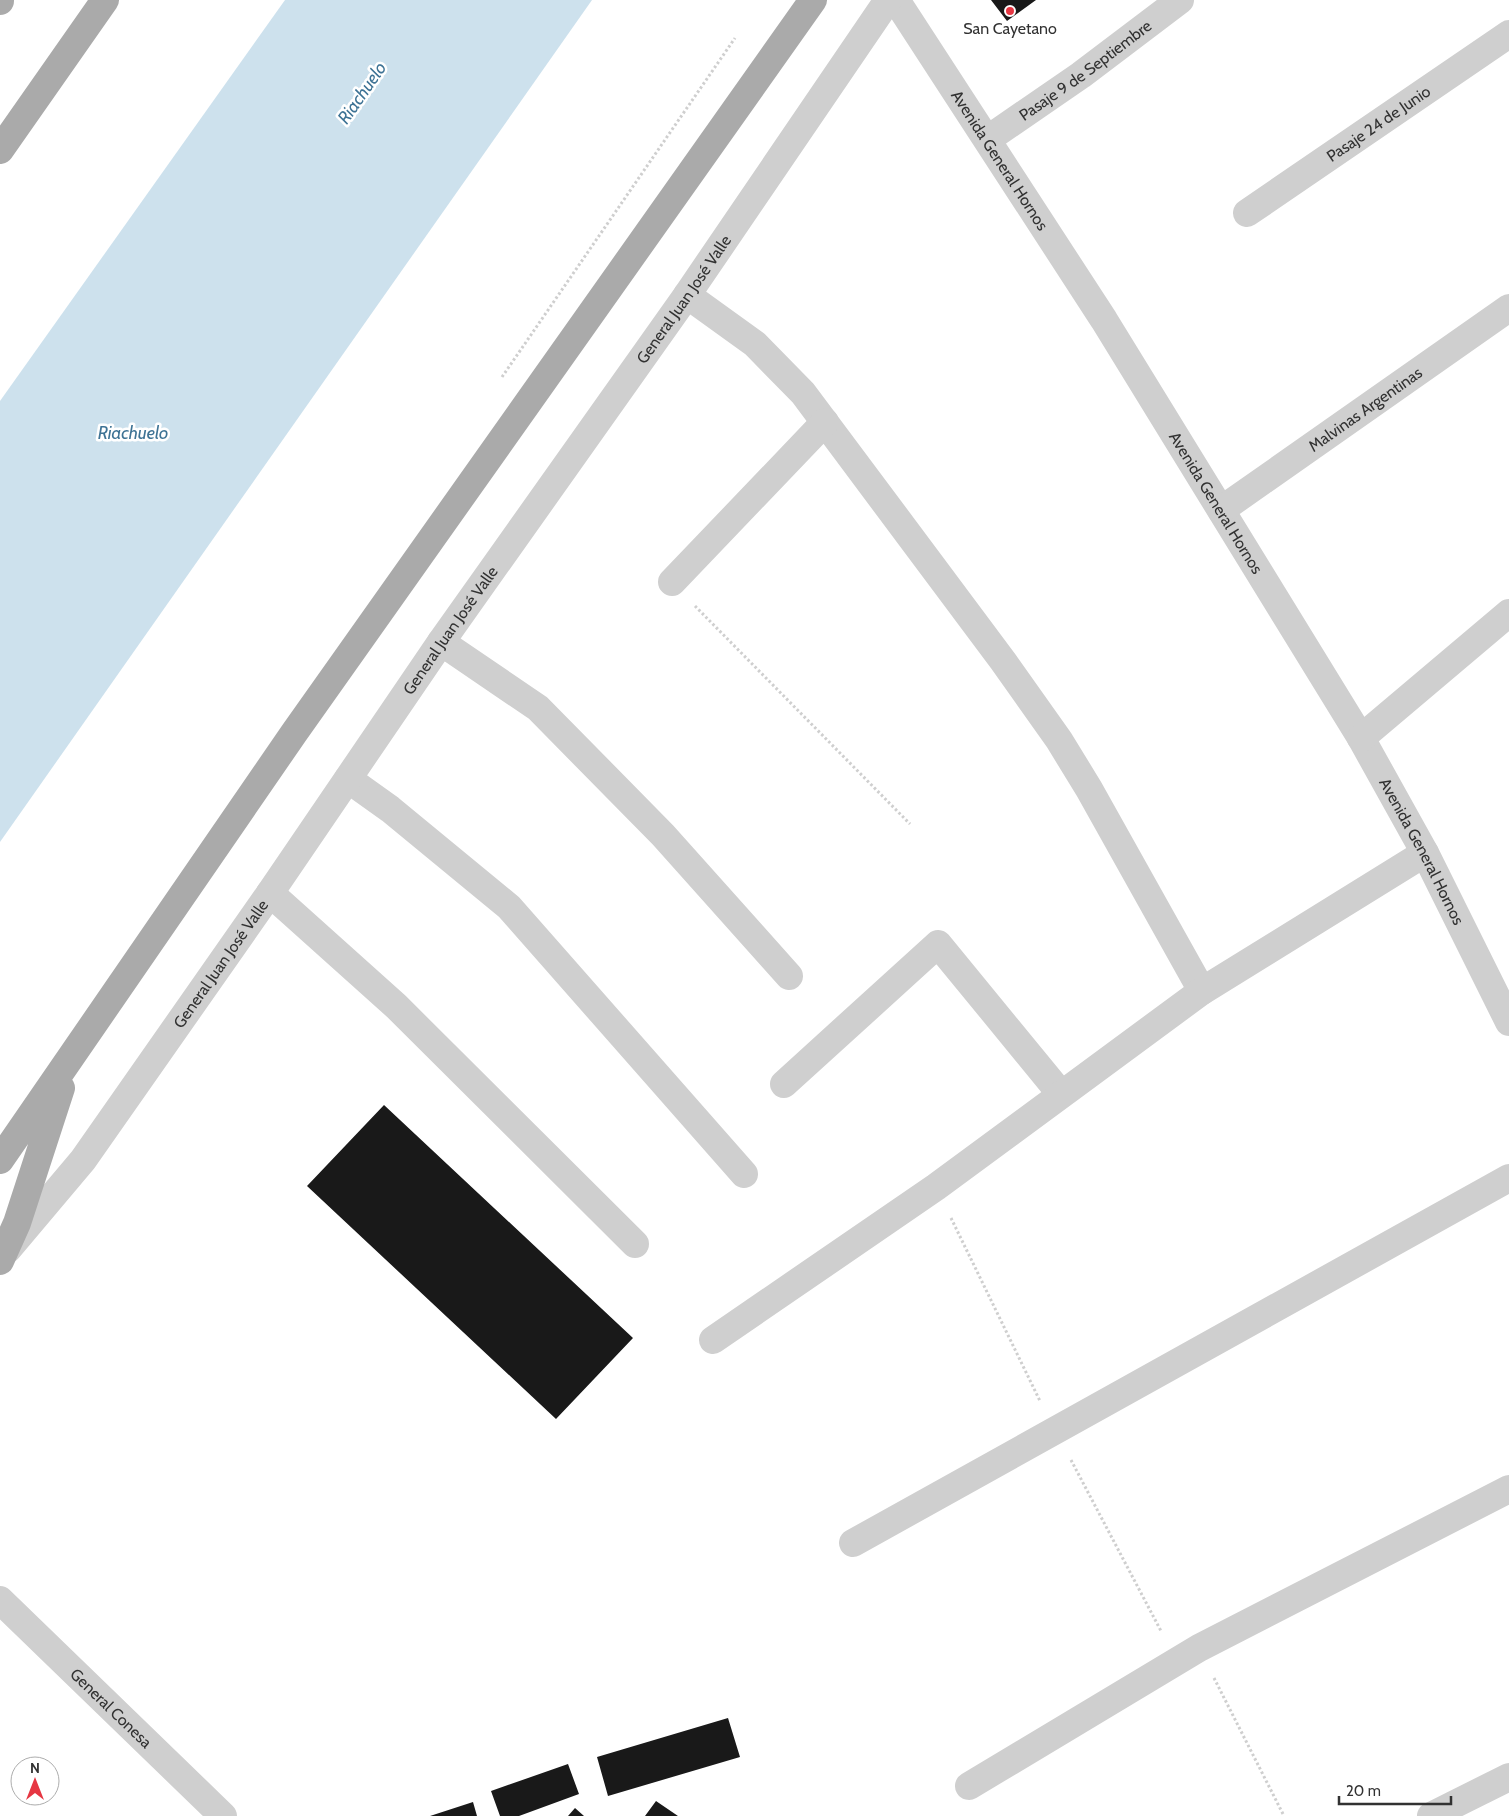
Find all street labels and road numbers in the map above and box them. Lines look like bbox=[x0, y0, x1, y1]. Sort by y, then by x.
street label: Pasaje 9 de Septiembre bbox=[1015, 16, 1155, 124]
street label: Pasaje 24 de Junio bbox=[1323, 81, 1434, 165]
street label: Avenida General Hornos bbox=[948, 87, 1053, 234]
street label: General Juan José Valle bbox=[632, 231, 735, 367]
street label: Malvinas Argentinas bbox=[1305, 362, 1426, 455]
street label: Avenida General Hornos bbox=[1165, 428, 1267, 577]
street label: General Juan José Valle bbox=[399, 562, 501, 698]
street label: Avenida General Hornos bbox=[1376, 775, 1469, 928]
street label: General Juan José Valle bbox=[169, 896, 272, 1032]
street label: General Conesa bbox=[67, 1664, 156, 1752]

